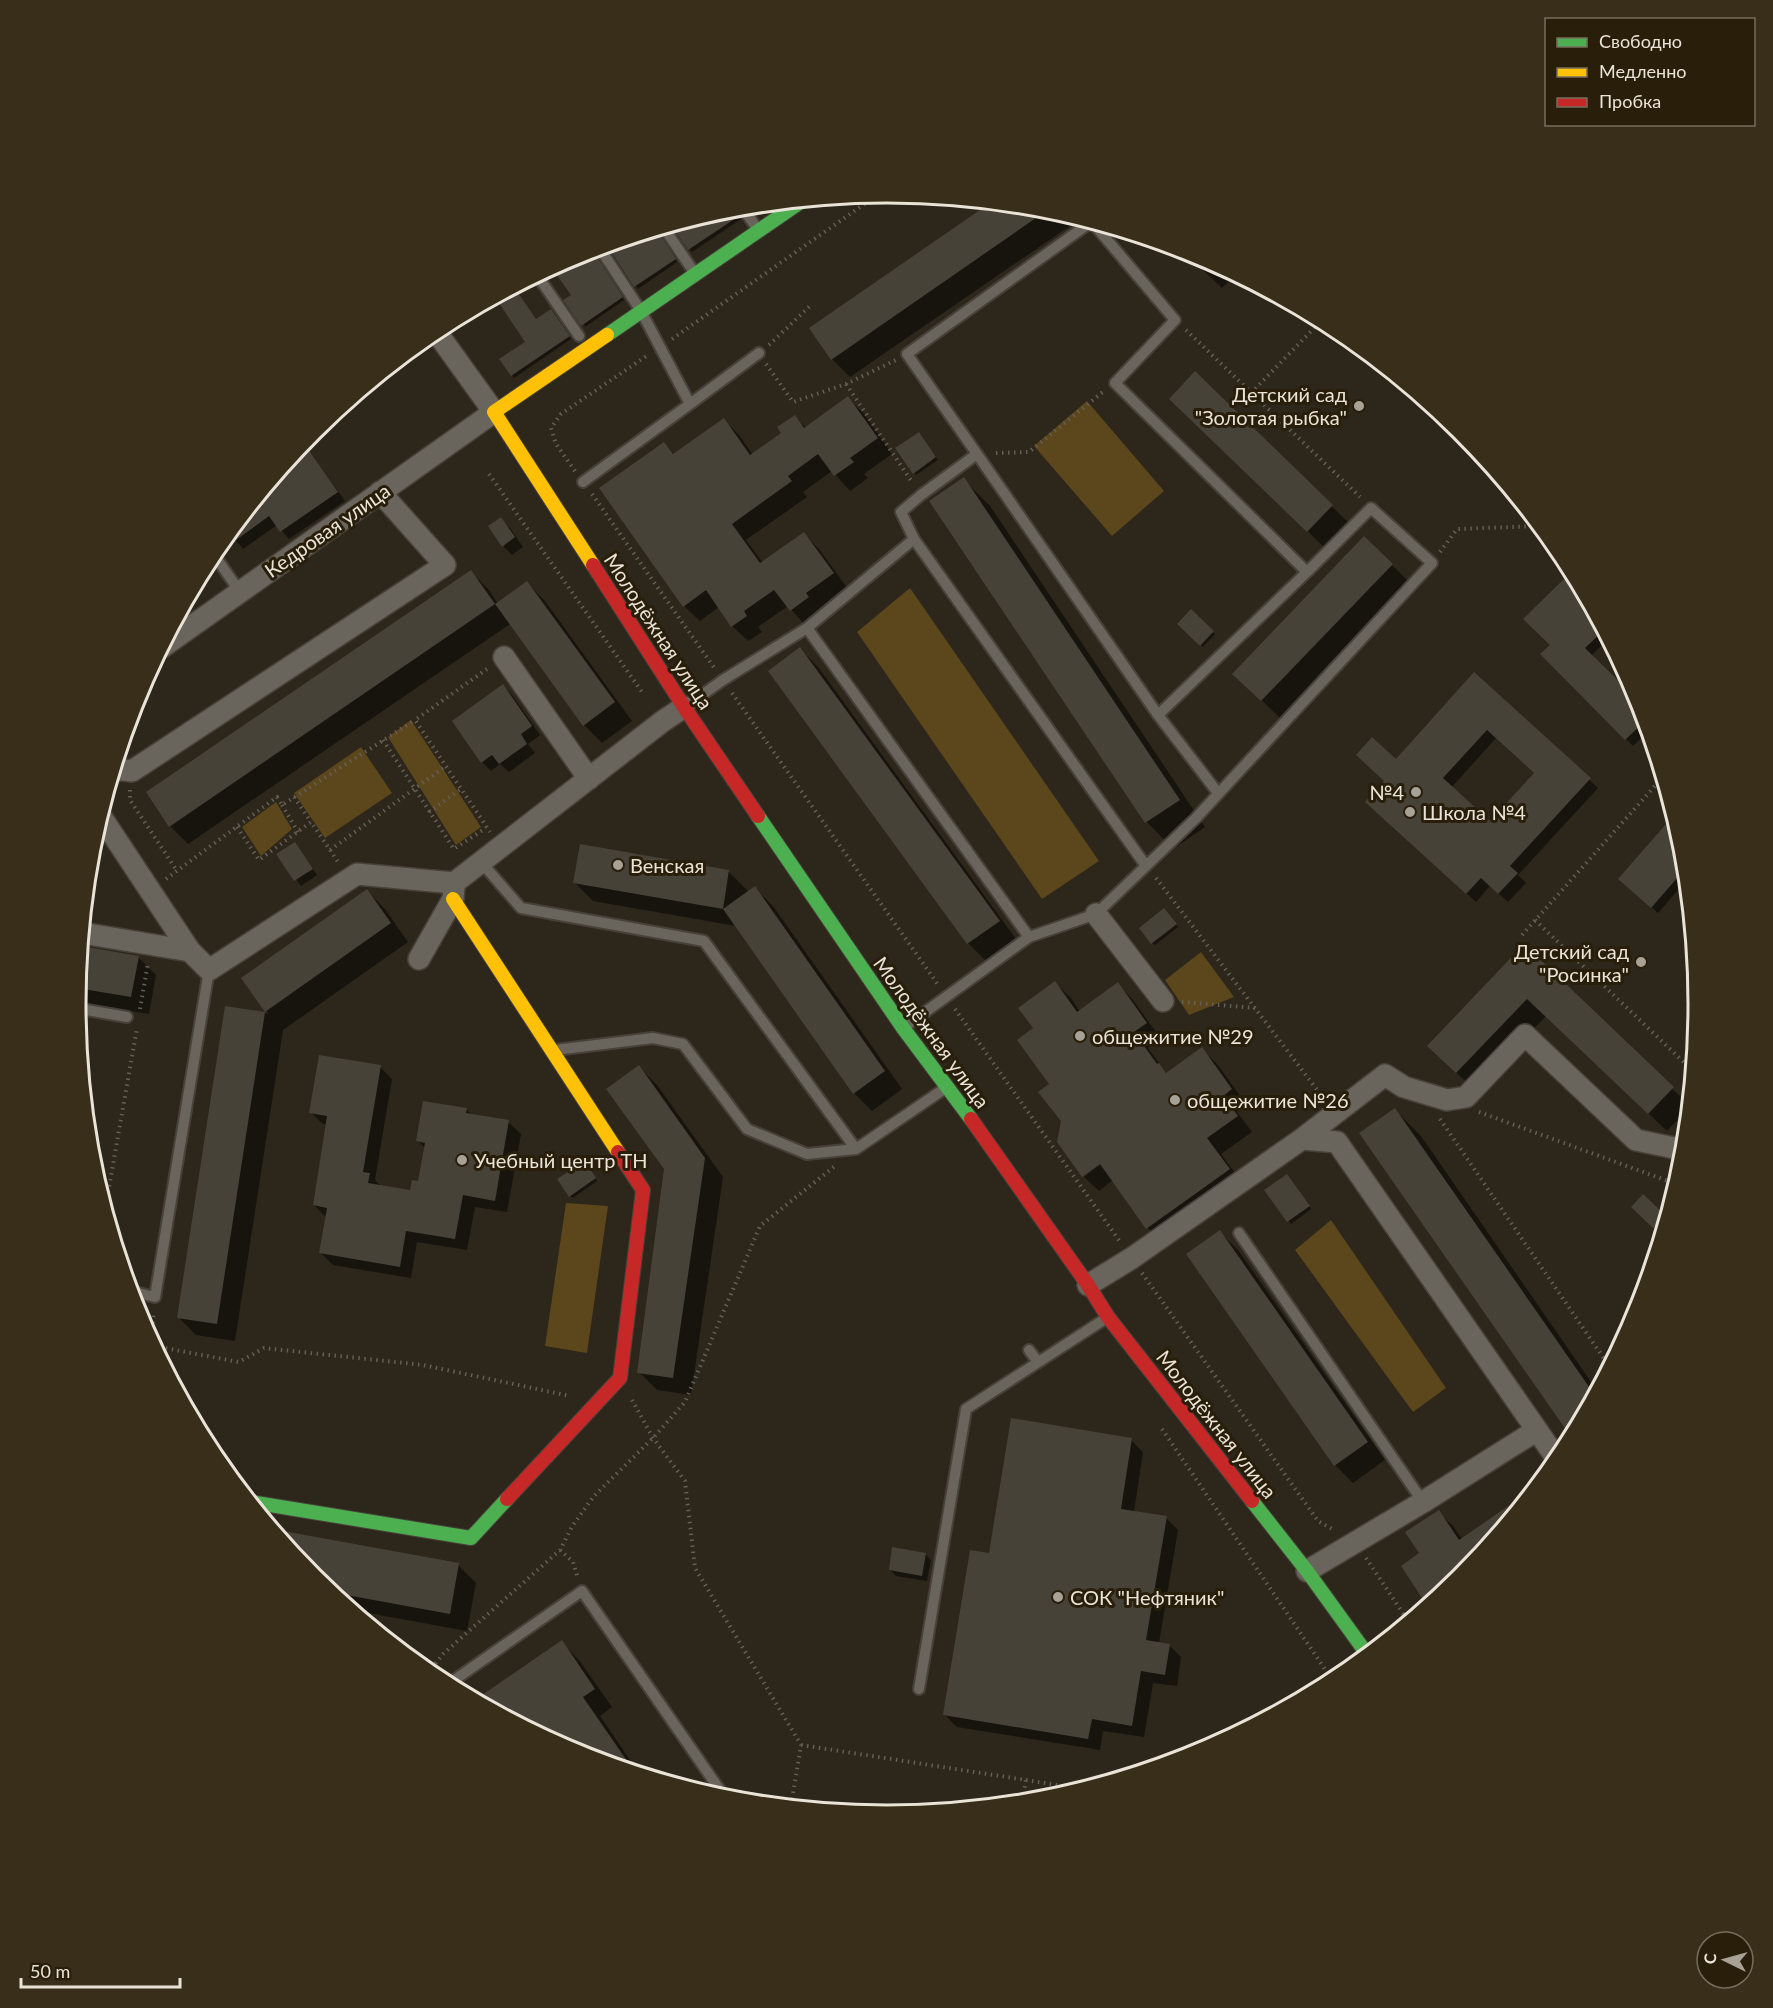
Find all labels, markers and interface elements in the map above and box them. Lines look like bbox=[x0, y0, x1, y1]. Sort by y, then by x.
legend bbox=[1545, 18, 1755, 126]
text: Свободно bbox=[1599, 30, 1682, 52]
text: Медленно bbox=[1599, 60, 1687, 82]
text: Пробка bbox=[1599, 90, 1661, 112]
place label: Детский сад "Золотая рыбка" bbox=[1195, 382, 1347, 429]
marker: Детский сад "Золотая рыбка" bbox=[1352, 399, 1366, 413]
street label: Кедровая улица bbox=[260, 478, 394, 582]
street label: Молодёжная улица bbox=[600, 548, 718, 714]
place label: №4 bbox=[1369, 780, 1404, 804]
marker: №4 bbox=[1409, 785, 1423, 799]
place label: Школа №4 bbox=[1422, 800, 1526, 824]
marker: Школа №4 bbox=[1403, 805, 1417, 819]
place label: Венская bbox=[630, 853, 704, 877]
marker: Венская bbox=[611, 858, 625, 872]
place label: Детский сад "Росинка" bbox=[1514, 939, 1629, 986]
street label: Молодёжная улица bbox=[869, 952, 995, 1112]
marker: Детский сад "Росинка" bbox=[1634, 955, 1648, 969]
place label: общежитие №29 bbox=[1092, 1024, 1254, 1048]
marker: общежитие №29 bbox=[1073, 1029, 1087, 1043]
place label: общежитие №26 bbox=[1187, 1088, 1349, 1112]
marker: общежитие №26 bbox=[1168, 1093, 1182, 1107]
place label: Учебный центр ТН bbox=[474, 1148, 648, 1172]
marker: Учебный центр ТН bbox=[455, 1153, 469, 1167]
street label: Молодёжная улица bbox=[1152, 1345, 1282, 1503]
place label: СОК "Нефтяник" bbox=[1070, 1585, 1224, 1609]
marker: СОК "Нефтяник" bbox=[1051, 1590, 1065, 1604]
north arrow bbox=[1695, 1930, 1755, 1990]
scale bar bbox=[21, 1951, 180, 1989]
text: С bbox=[1700, 1952, 1720, 1965]
text: 50 m bbox=[30, 1960, 70, 1982]

